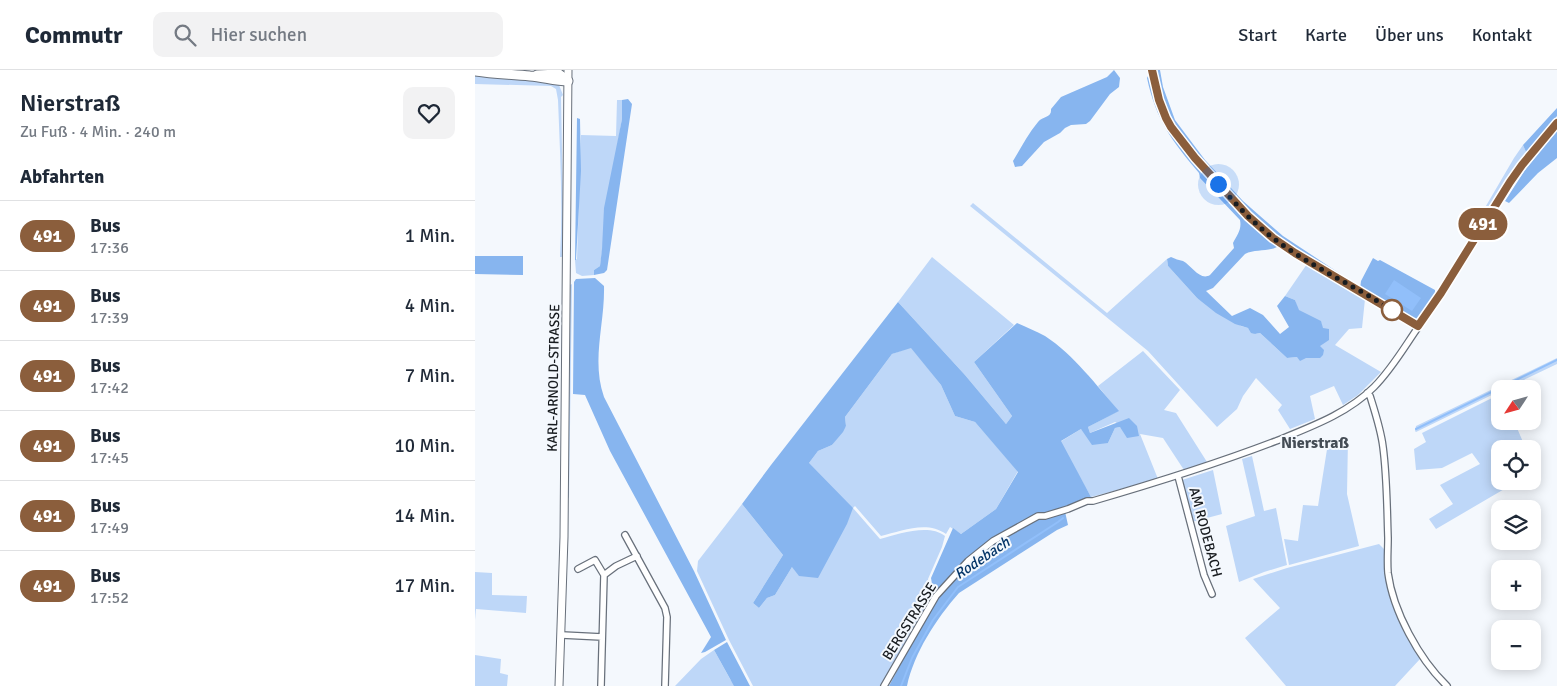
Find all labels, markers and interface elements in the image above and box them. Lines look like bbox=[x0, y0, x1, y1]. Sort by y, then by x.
search box bbox=[153, 12, 503, 57]
text: Commutr bbox=[25, 20, 123, 50]
icon: search bbox=[171, 21, 199, 49]
text: Hier suchen bbox=[211, 23, 307, 47]
text: Start bbox=[1238, 24, 1277, 46]
text: Karte bbox=[1305, 24, 1347, 46]
text: Über uns bbox=[1375, 24, 1444, 46]
text: Kontakt bbox=[1472, 24, 1532, 46]
button: heart bbox=[403, 87, 455, 139]
text: Nierstraß bbox=[20, 88, 120, 118]
text: Zu Fuß · 4 Min. · 240 m bbox=[20, 122, 176, 142]
text: Abfahrten bbox=[20, 165, 104, 189]
your location bbox=[1206, 172, 1231, 197]
line badge: 491 bbox=[1454, 208, 1512, 240]
text: 491 bbox=[1468, 213, 1498, 235]
text: Bus bbox=[90, 214, 121, 238]
text: 1 Min. bbox=[405, 224, 455, 248]
text: 491 bbox=[33, 225, 62, 247]
text: 17:36 bbox=[90, 238, 129, 258]
text: Bus bbox=[90, 284, 121, 308]
text: 4 Min. bbox=[405, 294, 455, 318]
text: 491 bbox=[33, 295, 62, 317]
unlabelled marker bbox=[1381, 299, 1403, 321]
street label: KARL-ARNOLD-STRASSE bbox=[544, 304, 563, 452]
text: 17:39 bbox=[90, 308, 129, 328]
text: Bus bbox=[90, 354, 121, 378]
text: 7 Min. bbox=[405, 364, 455, 388]
text: 491 bbox=[33, 365, 62, 387]
text: 17:42 bbox=[90, 378, 129, 398]
north arrow bbox=[1491, 380, 1541, 430]
map controls bbox=[1491, 380, 1541, 670]
text: Bus bbox=[90, 424, 121, 448]
district label: Nierstraß bbox=[1281, 433, 1350, 453]
text: 10 Min. bbox=[394, 434, 455, 458]
text: 491 bbox=[33, 435, 62, 457]
button: locate bbox=[1491, 440, 1541, 490]
text: 17:45 bbox=[90, 448, 129, 468]
street label: AM RODEBACH bbox=[1185, 485, 1226, 579]
text: Bus bbox=[90, 494, 121, 518]
button: layers bbox=[1491, 500, 1541, 550]
text: 14 Min. bbox=[394, 504, 455, 528]
text: 491 bbox=[33, 505, 62, 527]
text: 17:49 bbox=[90, 518, 129, 538]
water label: Rodebach bbox=[951, 533, 1014, 583]
button: + bbox=[1491, 560, 1541, 610]
text: Bus bbox=[90, 564, 121, 588]
text: 17 Min. bbox=[394, 574, 455, 598]
text: 491 bbox=[33, 575, 62, 597]
street label: BERGSTRASSE bbox=[879, 579, 940, 663]
text: 17:52 bbox=[90, 588, 129, 608]
button: − bbox=[1491, 620, 1541, 670]

